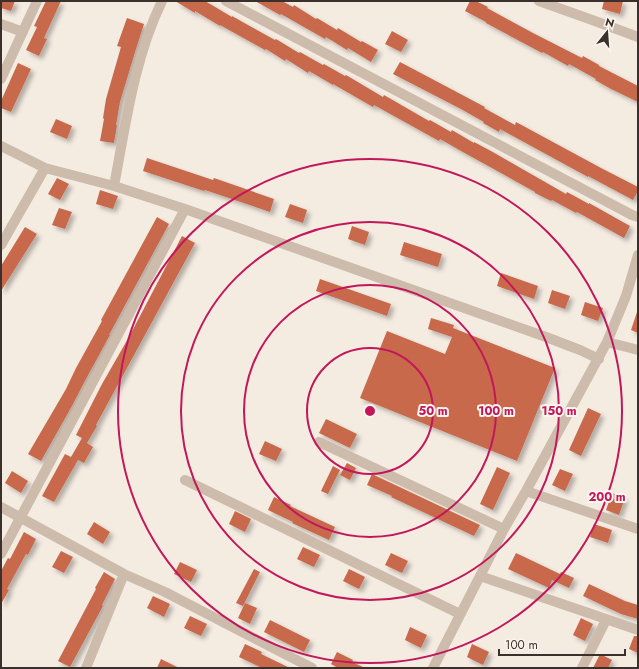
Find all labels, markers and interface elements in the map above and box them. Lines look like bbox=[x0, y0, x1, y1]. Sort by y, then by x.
north arrow bbox=[587, 12, 627, 52]
text: N bbox=[603, 14, 616, 31]
text: 50 m bbox=[418, 402, 448, 420]
text: 100 m bbox=[478, 402, 514, 420]
text: 150 m bbox=[541, 402, 577, 420]
centre of rings bbox=[363, 404, 377, 418]
text: 200 m bbox=[588, 488, 626, 506]
scale bar bbox=[499, 631, 625, 657]
text: 100 m bbox=[505, 636, 538, 654]

